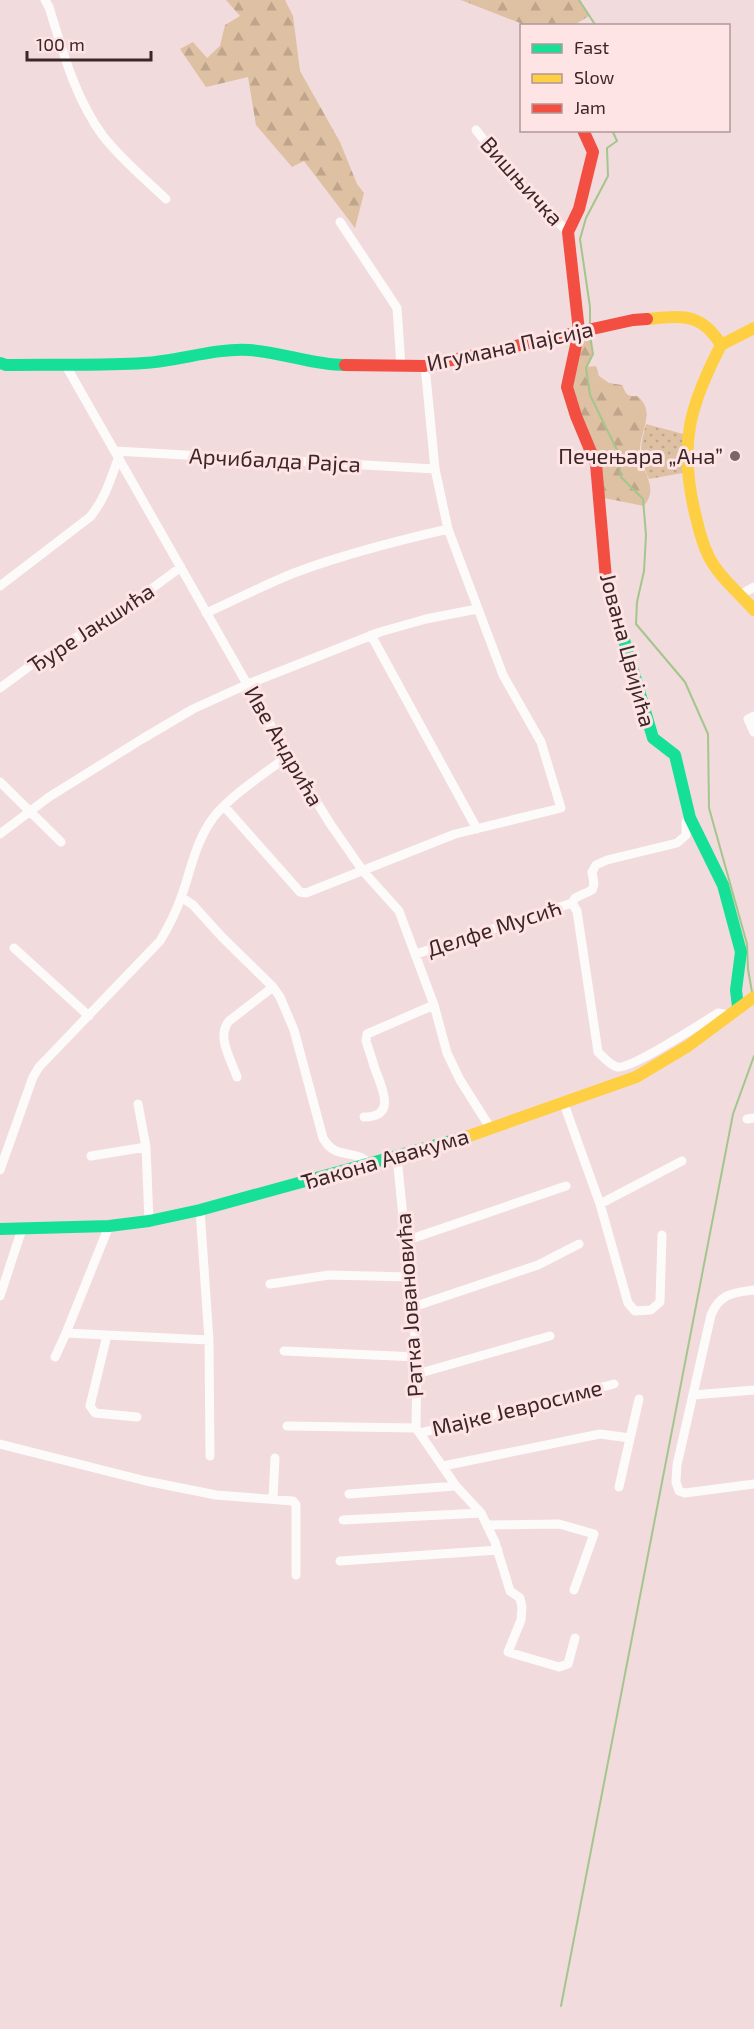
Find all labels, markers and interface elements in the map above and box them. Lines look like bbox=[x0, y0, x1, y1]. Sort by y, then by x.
scale bar bbox=[27, 24, 152, 62]
legend bbox=[520, 24, 730, 132]
text: 100 m bbox=[36, 33, 85, 55]
text: Fast bbox=[574, 36, 609, 58]
text: Slow bbox=[574, 66, 615, 88]
text: Jam bbox=[574, 96, 606, 118]
street label: Вишњичка bbox=[476, 131, 569, 230]
street label: Игумана Пајсија bbox=[424, 315, 596, 376]
street label: Арчибалда Рајса bbox=[188, 442, 362, 477]
place label: Печењара „Ана” bbox=[558, 442, 723, 468]
marker: Печењара „Ана” bbox=[728, 449, 742, 463]
street label: Јована Цвијића bbox=[595, 570, 662, 730]
street label: Ђуре Јакшића bbox=[23, 577, 159, 678]
street label: Иве Андрића bbox=[240, 681, 330, 810]
street label: Делфе Мусић bbox=[423, 893, 564, 962]
street label: Ђакона Авакума bbox=[298, 1122, 472, 1195]
street label: Ратка Јовановића bbox=[389, 1212, 427, 1398]
street label: Мајке Јевросиме bbox=[429, 1373, 605, 1442]

